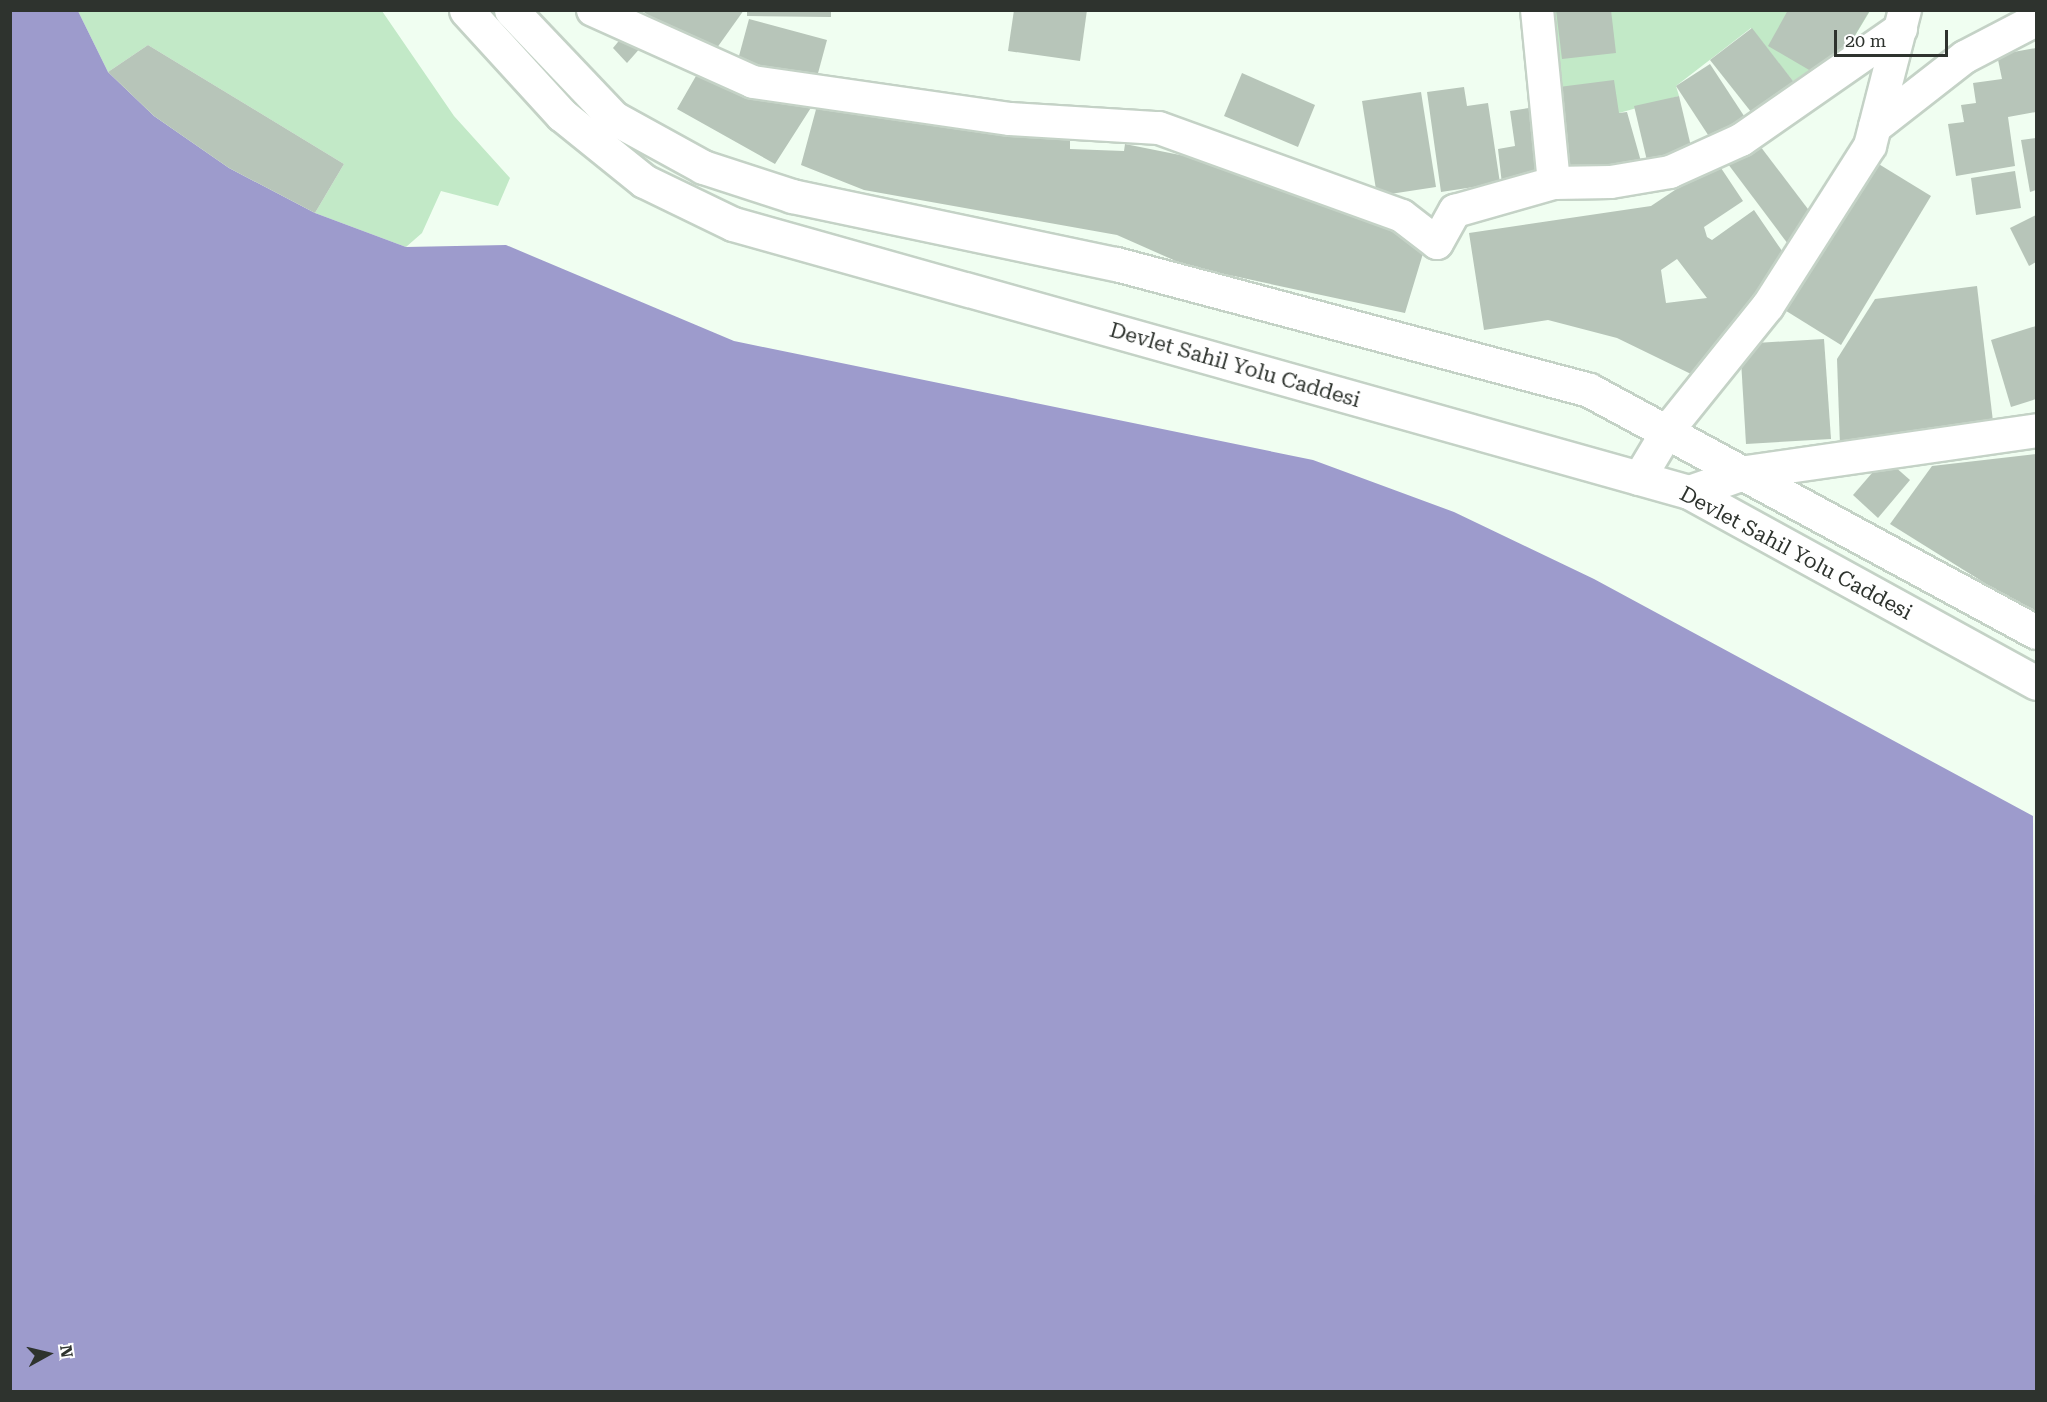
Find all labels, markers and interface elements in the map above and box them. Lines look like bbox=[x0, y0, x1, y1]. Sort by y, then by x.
scale bar bbox=[1837, 18, 1951, 56]
text: 20 m bbox=[1845, 30, 1886, 51]
street label: Devlet Sahil Yolu Caddesi bbox=[1107, 317, 1363, 413]
street label: Devlet Sahil Yolu Caddesi bbox=[1676, 481, 1916, 625]
north arrow bbox=[18, 1324, 78, 1384]
text: N bbox=[56, 1344, 77, 1359]

